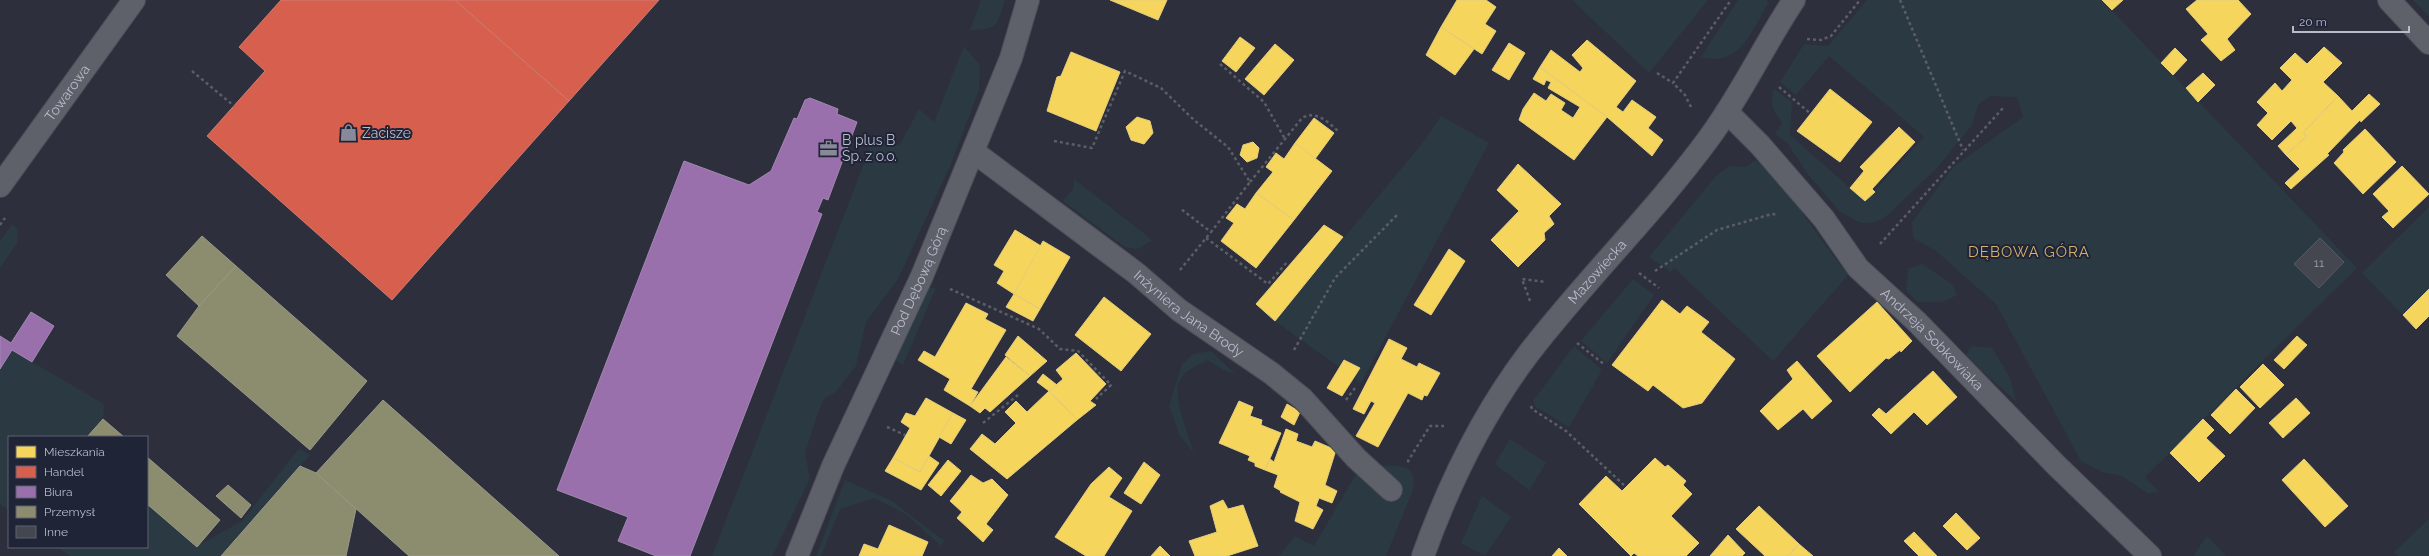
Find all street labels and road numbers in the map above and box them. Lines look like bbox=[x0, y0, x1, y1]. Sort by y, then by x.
street label: Towarowa bbox=[42, 61, 93, 124]
street label: Pod Dębową Górą bbox=[887, 224, 949, 338]
street label: Mazowiecka bbox=[1565, 236, 1630, 307]
street label: Inżyniera Jana Brody bbox=[1131, 267, 1247, 360]
street label: Andrzeja Sobkowiaka bbox=[1877, 285, 1987, 394]

